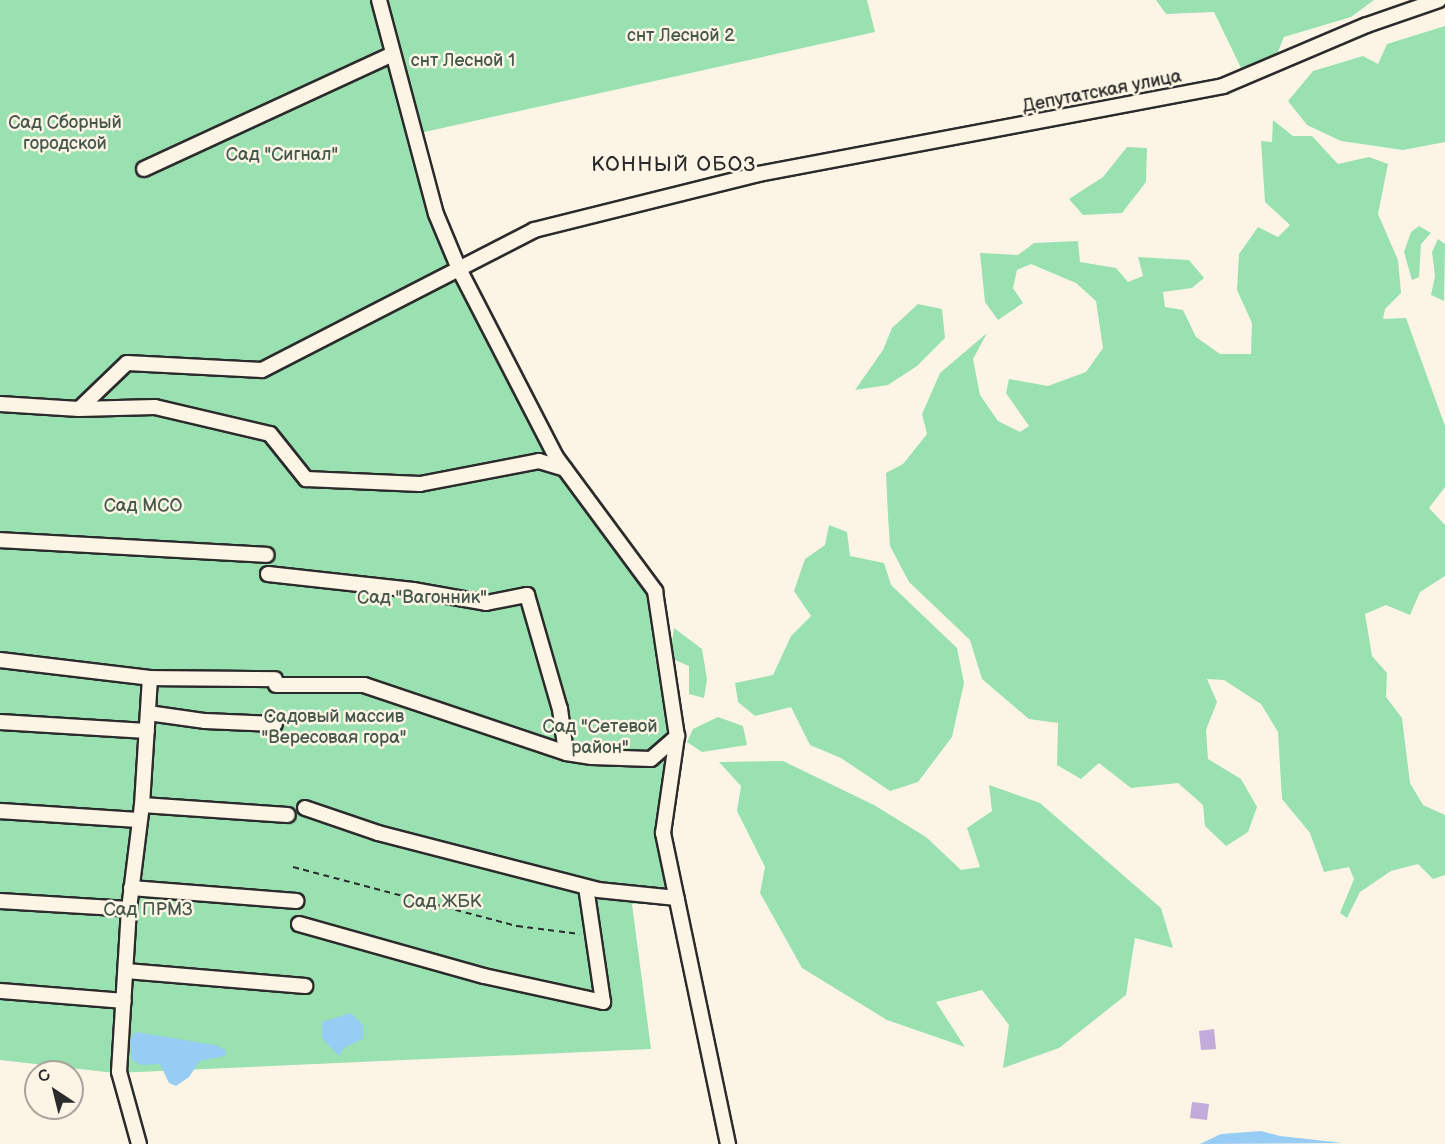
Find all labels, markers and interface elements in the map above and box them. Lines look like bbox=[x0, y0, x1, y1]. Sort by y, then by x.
park label: снт Лесной 2 bbox=[627, 25, 735, 47]
park label: снт Лесной 1 bbox=[411, 50, 515, 72]
street label: Депутатская улица bbox=[1021, 66, 1183, 118]
park label: Сад Сборный городской bbox=[8, 113, 122, 156]
park label: Сад "Сигнал" bbox=[226, 144, 338, 166]
district label: КОННЫЙ ОБОЗ bbox=[591, 153, 757, 177]
park label: Сад МСО bbox=[104, 495, 182, 517]
park label: Сад "Вагонник" bbox=[357, 587, 487, 609]
park label: Садовый массив "Вересовая гора" bbox=[262, 707, 406, 750]
park label: Сад "Сетевой район" bbox=[542, 717, 658, 760]
park label: Сад ЖБК bbox=[403, 891, 481, 913]
park label: Сад ПРМЗ bbox=[103, 899, 193, 921]
north arrow bbox=[24, 1060, 84, 1120]
text: С bbox=[35, 1066, 55, 1087]

